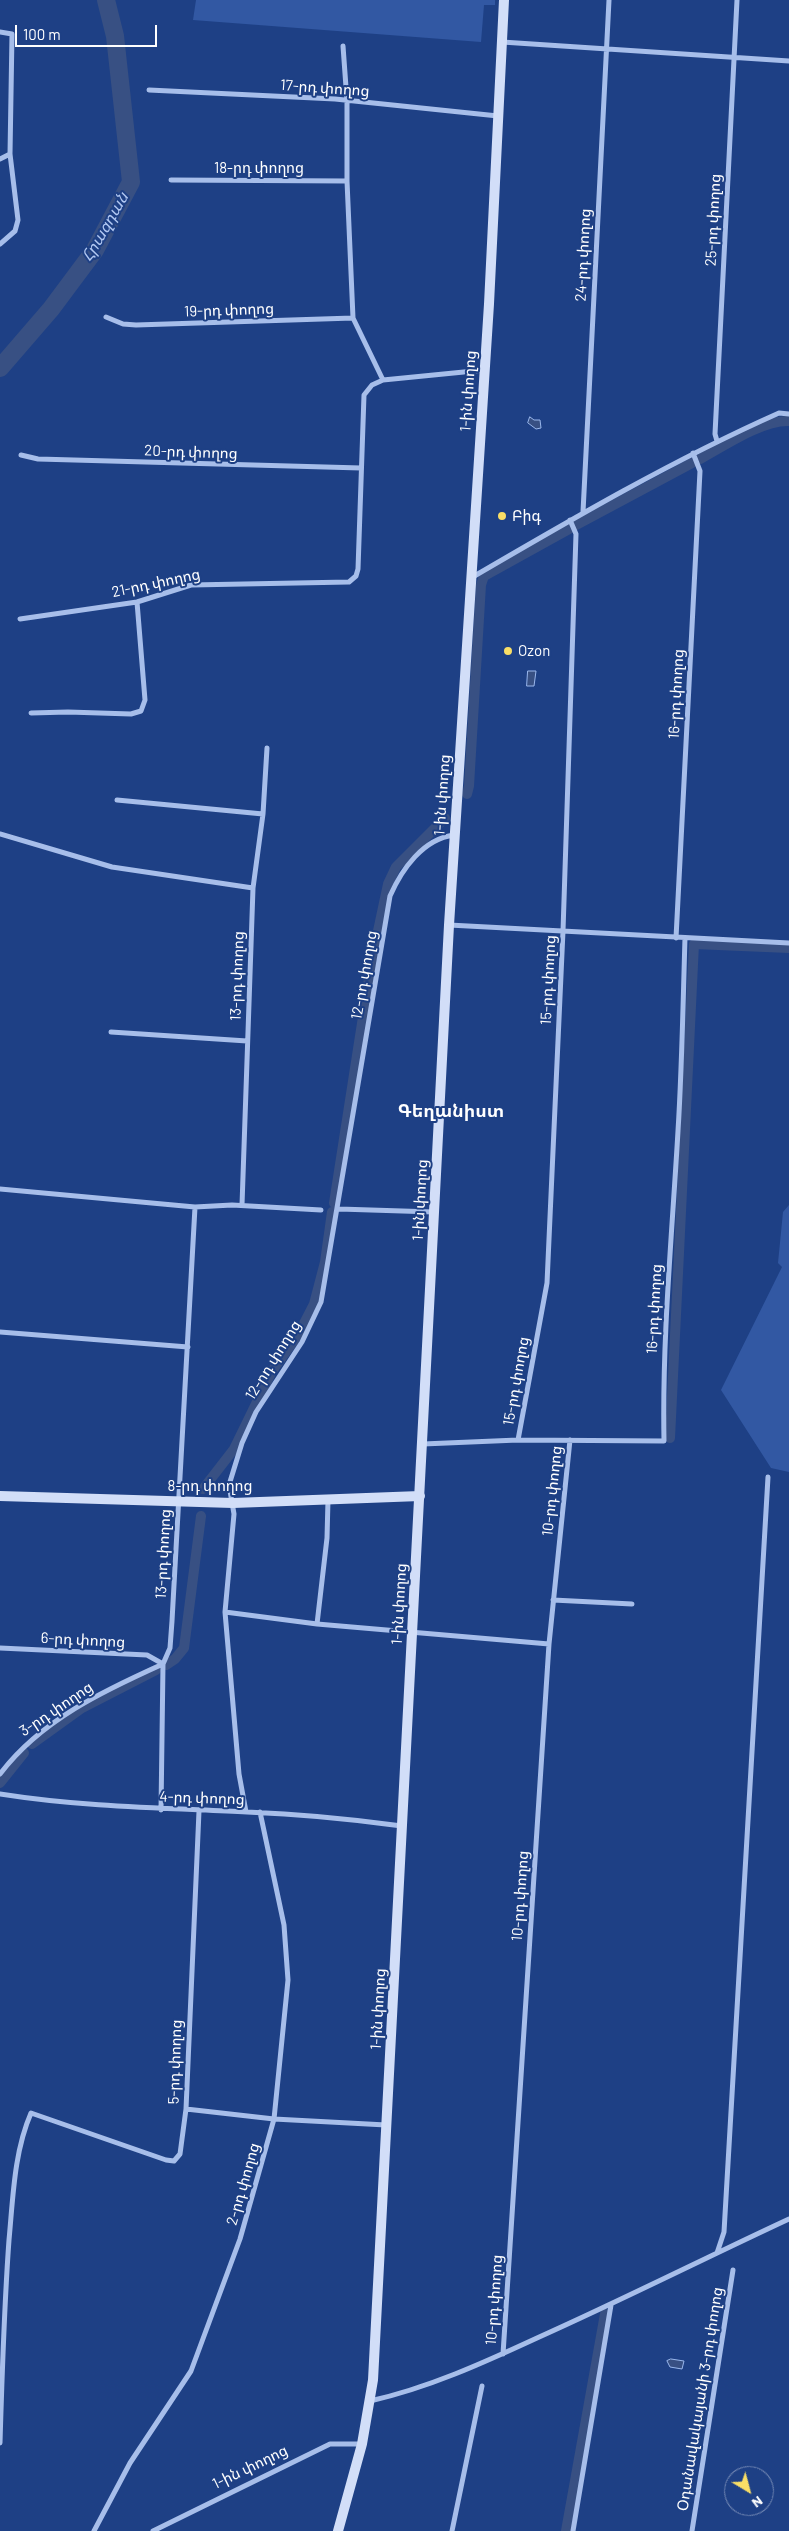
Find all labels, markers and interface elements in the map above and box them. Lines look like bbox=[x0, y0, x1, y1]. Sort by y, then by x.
scale bar bbox=[18, 15, 160, 47]
text: 100 m bbox=[23, 25, 61, 43]
street label: 17-րդ փողոց bbox=[280, 76, 370, 100]
street label: 18-րդ փողոց bbox=[214, 159, 304, 177]
street label: 25-րդ փողոց bbox=[702, 173, 724, 267]
water label: Հրազդան bbox=[78, 189, 132, 265]
street label: 24-րդ փողոց bbox=[572, 208, 594, 302]
street label: 19-րդ փողոց bbox=[184, 299, 274, 321]
street label: 1-ին փողոց bbox=[456, 350, 480, 432]
street label: 20-րդ փողոց bbox=[144, 441, 238, 463]
place label: Բիգ bbox=[512, 507, 541, 525]
marker: Բիգ bbox=[496, 510, 508, 522]
street label: 21-րդ փողոց bbox=[110, 565, 202, 601]
place label: Ozon bbox=[518, 642, 550, 660]
marker: Ozon bbox=[502, 645, 514, 657]
street label: 16-րդ փողոց bbox=[665, 649, 687, 739]
street label: 1-ին փողոց bbox=[430, 754, 454, 836]
street label: 12-րդ փողոց bbox=[347, 929, 381, 1021]
street label: 13-րդ փողոց bbox=[226, 931, 248, 1021]
street label: 15-րդ փողոց bbox=[537, 935, 559, 1025]
district label: Գեղանիստ bbox=[398, 1100, 504, 1122]
street label: 1-ին փողոց bbox=[409, 1159, 431, 1241]
street label: 16-րդ փողոց bbox=[643, 1264, 665, 1354]
street label: 12-րդ փողոց bbox=[241, 1317, 305, 1403]
street label: 15-րդ փողոց bbox=[499, 1335, 533, 1427]
street label: 10-րդ փողոց bbox=[538, 1445, 566, 1537]
street label: 8-րդ փողոց bbox=[168, 1477, 252, 1495]
street label: 13-րդ փողոց bbox=[152, 1509, 174, 1599]
street label: 1-ին փողոց bbox=[388, 1563, 410, 1645]
street label: 6-րդ փողոց bbox=[40, 1629, 126, 1651]
street label: 3-րդ փողոց bbox=[16, 1678, 96, 1740]
street label: 4-րդ փողոց bbox=[159, 1788, 245, 1808]
street label: 10-րդ փողոց bbox=[508, 1850, 532, 1942]
street label: 1-ին փողոց bbox=[367, 1968, 389, 2050]
street label: 5-րդ փողոց bbox=[165, 2019, 185, 2105]
street label: 2-րդ փողոց bbox=[223, 2141, 263, 2227]
street label: 10-րդ փողոց bbox=[482, 2254, 506, 2346]
street label: Օդանավակայանի 3-րդ փողոց bbox=[673, 2286, 727, 2512]
street label: 1-ին փողոց bbox=[209, 2441, 291, 2493]
north arrow bbox=[724, 2466, 774, 2516]
text: N bbox=[749, 2493, 767, 2512]

